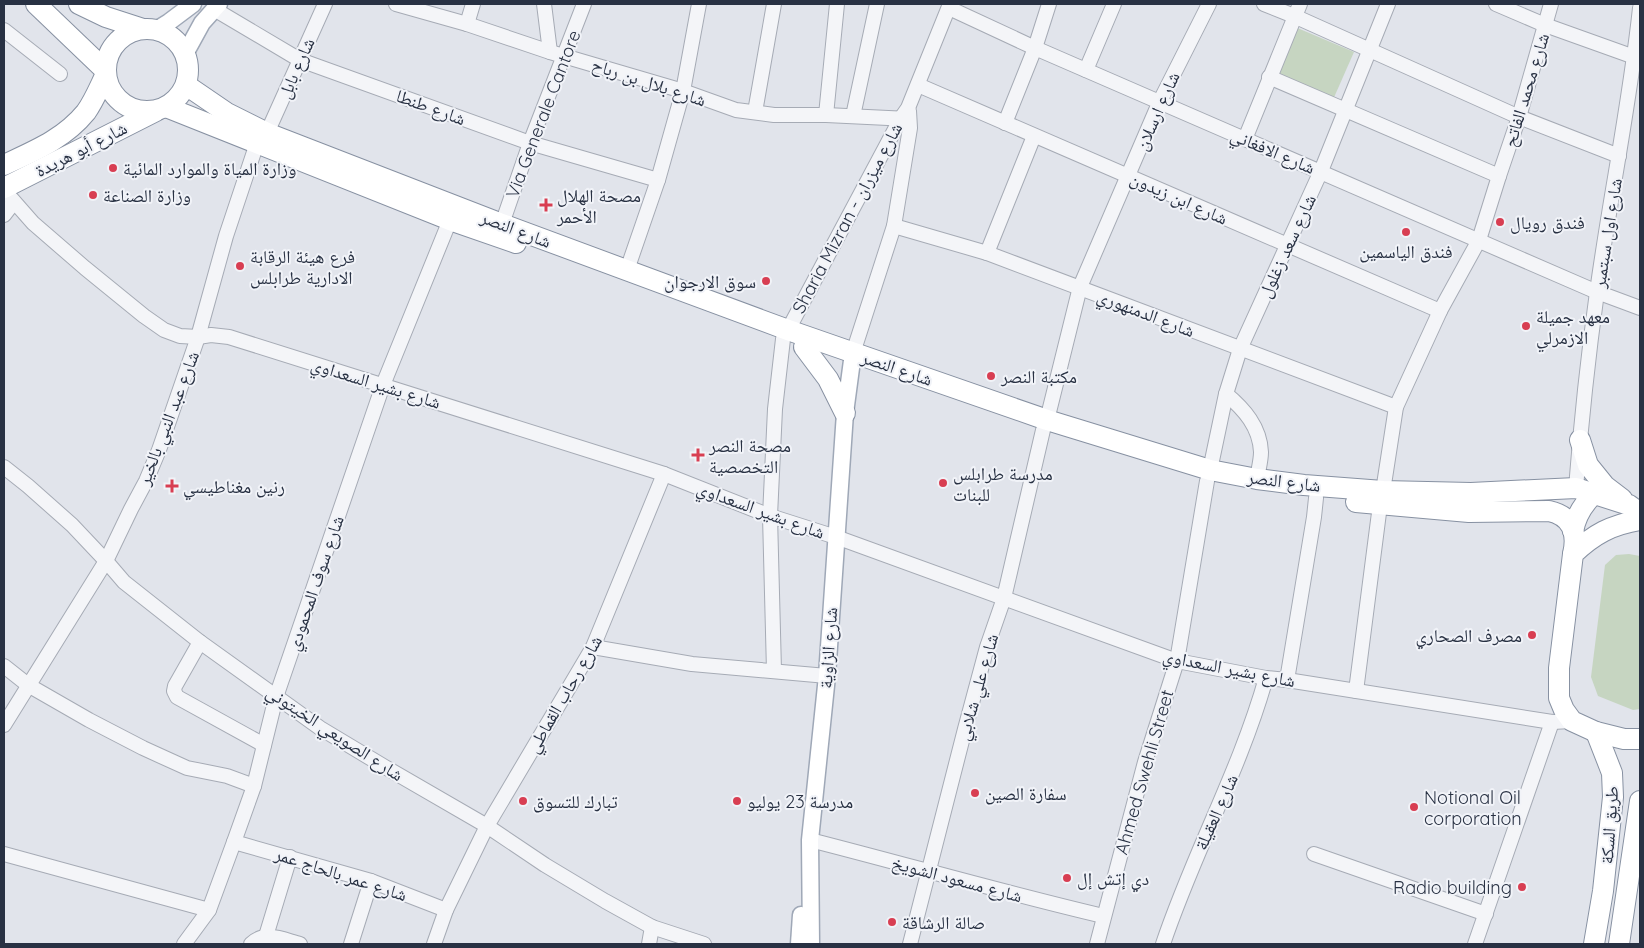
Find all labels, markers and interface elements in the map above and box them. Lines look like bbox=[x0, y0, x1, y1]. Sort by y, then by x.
street label: Via Generale Cantore bbox=[500, 27, 586, 201]
street label: شارع محمد الفاتح bbox=[1498, 30, 1555, 150]
street label: شارع بابل bbox=[272, 34, 320, 102]
street label: شارع بلال بن رباح bbox=[589, 53, 709, 112]
street label: شارع ارسلان bbox=[1129, 68, 1185, 154]
street label: شارع طنطا bbox=[393, 84, 469, 130]
street label: شارع أبو هريدة bbox=[31, 116, 131, 182]
street label: Sharia Mizran - شارع ميزران bbox=[787, 119, 907, 317]
street label: شارع الافغاني bbox=[1226, 123, 1319, 182]
place label: وزارة المياة والموارد المائية bbox=[123, 157, 296, 180]
marker: وزارة المياة والموارد المائية bbox=[107, 162, 119, 174]
street label: شارع ابن زيدون bbox=[1127, 166, 1231, 230]
street label: شارع اول سبتمبر bbox=[1587, 176, 1627, 291]
place label: وزارة الصناعة bbox=[103, 184, 191, 207]
place label: مصحة الهلال الأحمر bbox=[556, 184, 641, 228]
marker: وزارة الصناعة bbox=[87, 189, 99, 201]
street label: شارع سعد زغلول bbox=[1253, 191, 1321, 301]
marker: مصحة الهلال الأحمر bbox=[539, 198, 553, 212]
street label: شارع النصر bbox=[477, 205, 555, 253]
place label: فندق رويال bbox=[1510, 211, 1585, 234]
marker: فندق رويال bbox=[1494, 216, 1506, 228]
marker: فندق الياسمين bbox=[1400, 226, 1412, 238]
place label: فندق الياسمين bbox=[1359, 240, 1453, 263]
place label: فرع هيئة الرقابة الادارية طرابلس bbox=[250, 245, 355, 289]
marker: فرع هيئة الرقابة الادارية طرابلس bbox=[234, 260, 246, 272]
place label: سوق الارجوان bbox=[664, 270, 756, 293]
marker: سوق الارجوان bbox=[760, 275, 772, 287]
street label: شارع الدمنهوري bbox=[1093, 284, 1198, 345]
place label: معهد جميلة الازمرلي bbox=[1536, 305, 1610, 352]
marker: معهد جميلة الازمرلي bbox=[1520, 320, 1532, 332]
street label: شارع النصر bbox=[857, 345, 936, 391]
street label: شارع عبد النبي بالخير bbox=[131, 348, 207, 491]
street label: شارع بشير السعداوي bbox=[307, 352, 444, 417]
place label: مكتبة النصر bbox=[1000, 365, 1077, 388]
marker: مكتبة النصر bbox=[985, 370, 997, 382]
place label: مصحة النصر التخصصية bbox=[708, 434, 791, 478]
marker: مصحة النصر التخصصية bbox=[691, 448, 705, 462]
place label: مدرسة طرابلس للبنات bbox=[953, 462, 1053, 506]
street label: شارع النصر bbox=[1245, 465, 1322, 497]
place label: رنين مغناطيسي bbox=[183, 475, 285, 501]
street label: شارع بشير السعداوي bbox=[693, 476, 828, 547]
marker: مدرسة طرابلس للبنات bbox=[937, 477, 949, 489]
marker: رنين مغناطيسي bbox=[165, 479, 179, 493]
street label: شارع سوف المحمودي bbox=[281, 512, 352, 655]
street label: شارع الزاوية bbox=[814, 607, 842, 689]
place label: مصرف الصحاري bbox=[1416, 624, 1522, 650]
marker: مصرف الصحاري bbox=[1526, 629, 1538, 641]
street label: شارع رحاب القماطي bbox=[521, 631, 610, 759]
street label: شارع علي شلابي bbox=[951, 631, 1007, 744]
street label: شارع بشير السعداوي bbox=[1160, 644, 1297, 696]
street label: شارع الصويعي الخيتوني bbox=[260, 680, 408, 789]
street label: Ahmed Swehli Street bbox=[1109, 687, 1179, 857]
street label: شارع العقيلة bbox=[1189, 770, 1243, 854]
place label: سفارة الصين bbox=[985, 782, 1067, 805]
street label: طريق السكة bbox=[1595, 785, 1623, 865]
place label: Notional Oil corporation bbox=[1424, 786, 1522, 830]
marker: سفارة الصين bbox=[969, 787, 981, 799]
place label: تبارك للتسوق bbox=[533, 790, 618, 813]
place label: مدرسة 23 يوليو bbox=[747, 790, 853, 813]
marker: تبارك للتسوق bbox=[517, 795, 529, 807]
marker: مدرسة 23 يوليو bbox=[731, 795, 743, 807]
marker: Notional Oil corporation bbox=[1408, 801, 1420, 813]
street label: شارع عمر بالحاج عمر bbox=[271, 841, 410, 907]
street label: شارع مسعود الشويخ bbox=[889, 851, 1025, 908]
place label: دي إتش إل bbox=[1077, 867, 1149, 893]
marker: دي إتش إل bbox=[1061, 872, 1073, 884]
place label: Radio building bbox=[1393, 876, 1512, 899]
marker: Radio building bbox=[1516, 881, 1528, 893]
place label: صالة الرشاقة bbox=[902, 911, 985, 934]
marker: صالة الرشاقة bbox=[886, 916, 898, 928]

